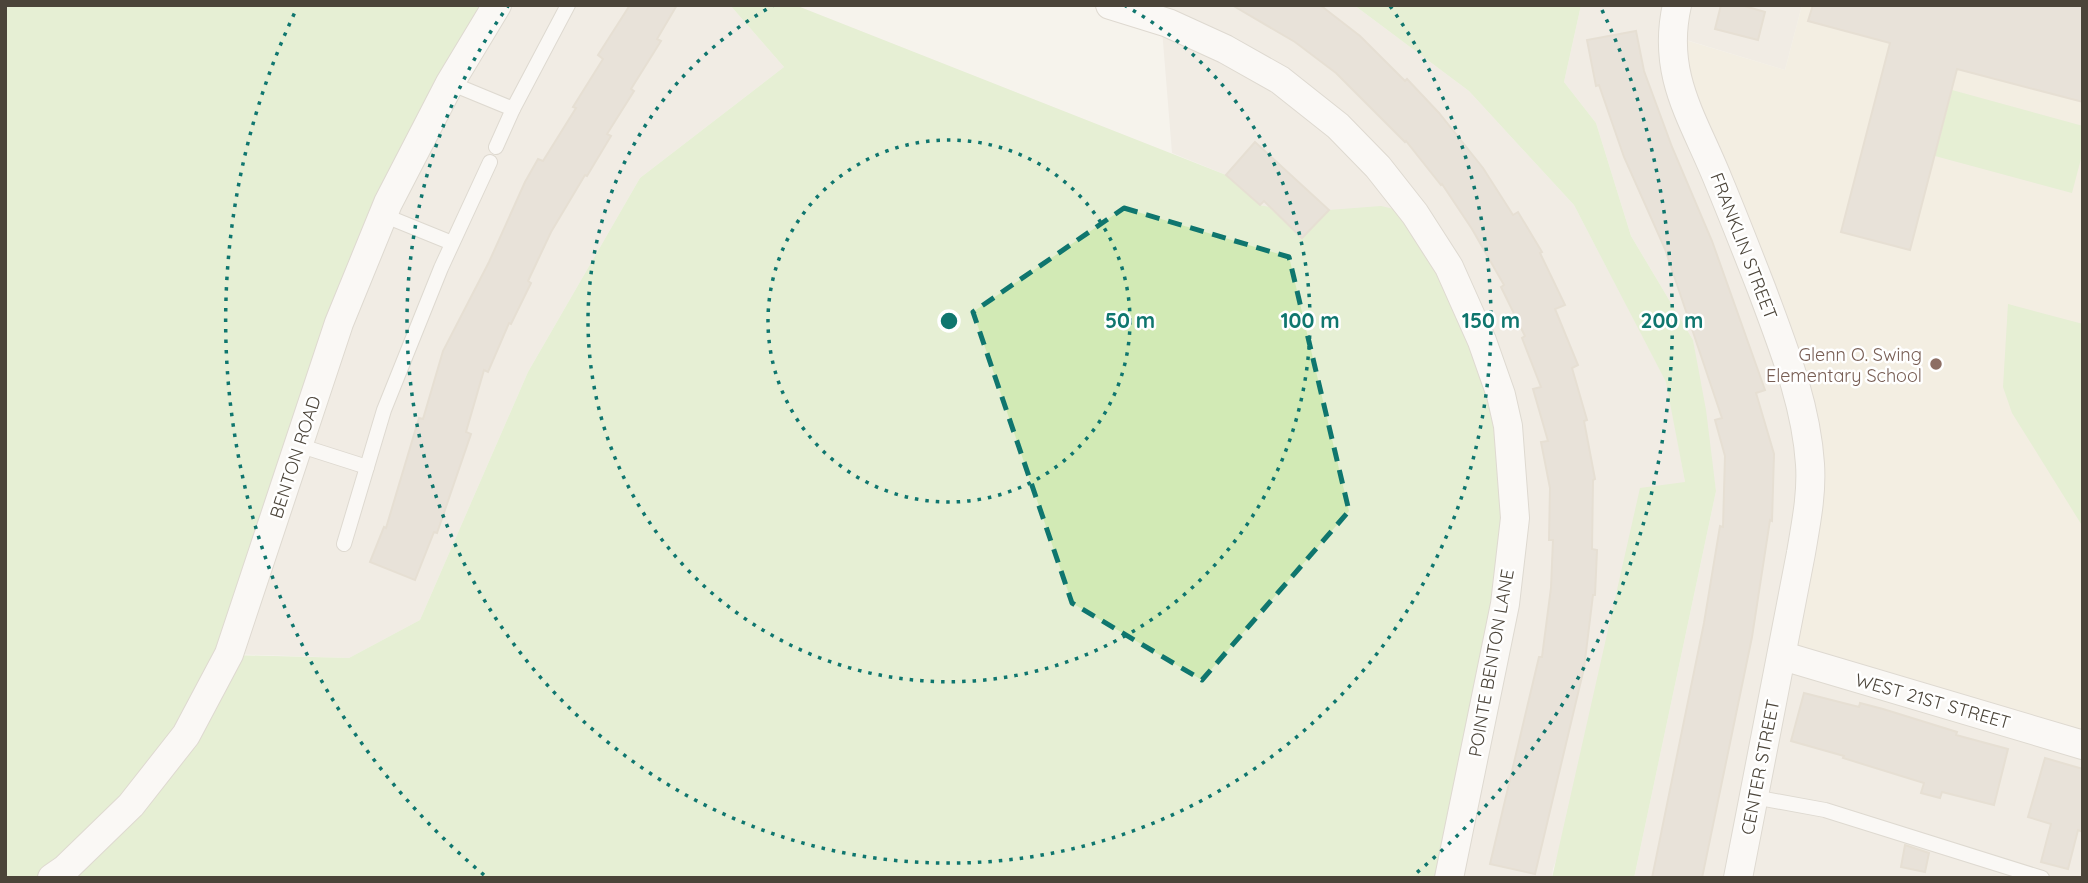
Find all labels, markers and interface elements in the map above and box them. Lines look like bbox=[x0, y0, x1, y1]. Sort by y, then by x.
street label: FRANKLIN STREET bbox=[1705, 169, 1783, 323]
text: 50 m bbox=[1105, 307, 1155, 333]
text: 100 m bbox=[1280, 307, 1340, 333]
text: 150 m bbox=[1462, 307, 1520, 333]
text: 200 m bbox=[1641, 307, 1703, 333]
centre of rings bbox=[937, 309, 961, 333]
place label: Glenn O. Swing Elementary School bbox=[1766, 343, 1922, 387]
marker: Glenn O. Swing Elementary School bbox=[1928, 356, 1944, 372]
street label: BENTON ROAD bbox=[264, 393, 326, 521]
street label: POINTE BENTON LANE bbox=[1463, 567, 1519, 759]
street label: WEST 21ST STREET bbox=[1853, 668, 2013, 734]
street label: CENTER STREET bbox=[1736, 697, 1784, 837]

